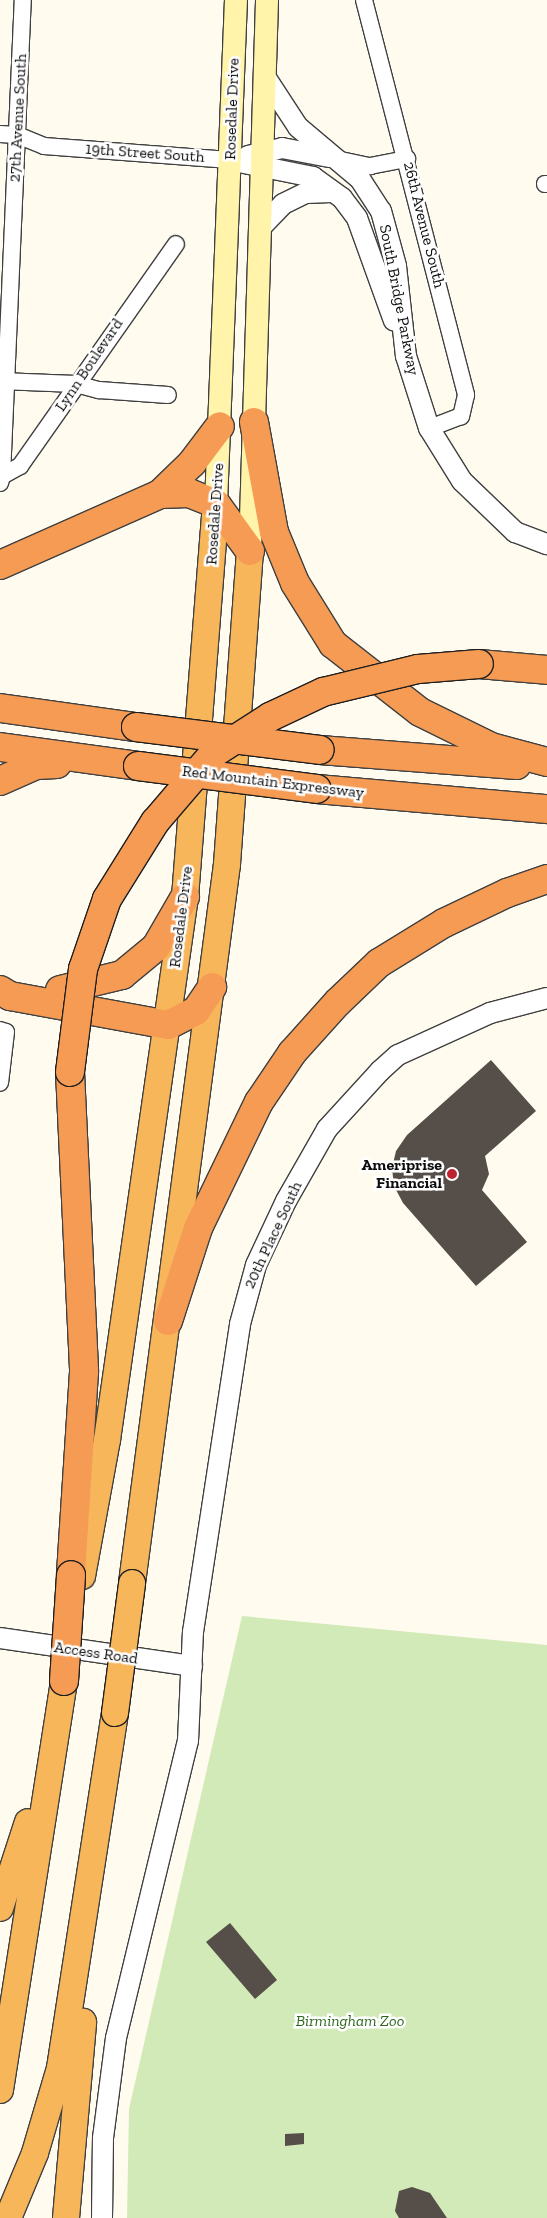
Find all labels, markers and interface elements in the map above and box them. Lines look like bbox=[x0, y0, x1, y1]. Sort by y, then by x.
street label: 27th Avenue South bbox=[5, 53, 31, 183]
street label: Rosedale Drive bbox=[221, 58, 243, 160]
street label: 19th Street South bbox=[85, 139, 205, 167]
street label: 26th Avenue South bbox=[399, 160, 449, 290]
street label: South Bridge Parkway bbox=[375, 223, 423, 377]
street label: Lynn Boulevard bbox=[51, 315, 127, 415]
street label: Rosedale Drive bbox=[202, 462, 228, 566]
street label: Red Mountain Expressway bbox=[181, 761, 365, 803]
street label: Rosedale Drive bbox=[165, 865, 197, 969]
place label: Ameriprise Financial bbox=[361, 1155, 442, 1193]
marker: Ameriprise Financial bbox=[446, 1168, 458, 1180]
street label: 20th Place South bbox=[240, 1178, 306, 1292]
street label: Access Road bbox=[53, 1638, 139, 1668]
park label: Birmingham Zoo bbox=[296, 2011, 404, 2031]

